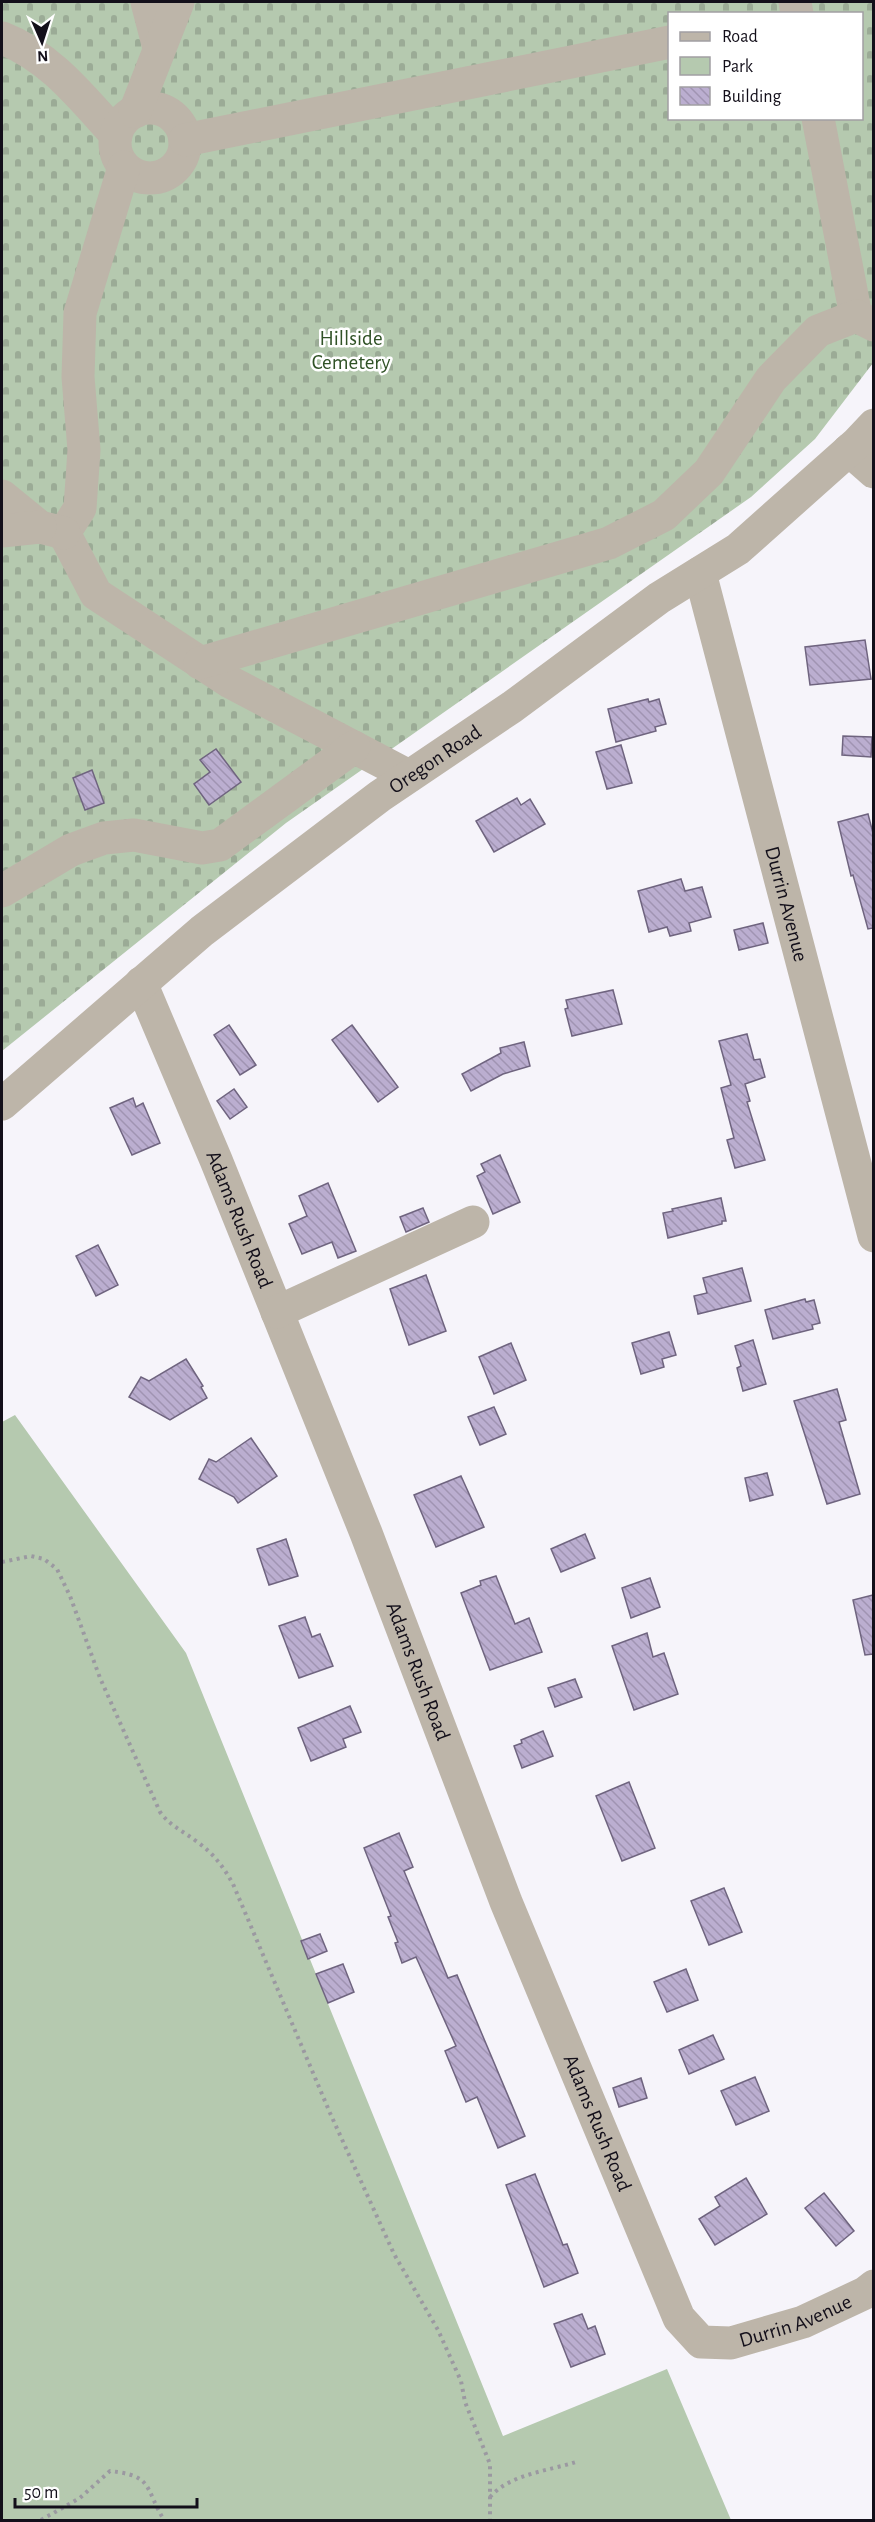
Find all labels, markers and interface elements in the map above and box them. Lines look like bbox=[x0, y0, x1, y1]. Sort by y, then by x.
north arrow bbox=[12, 12, 72, 72]
legend bbox=[668, 12, 863, 120]
text: Road bbox=[722, 28, 758, 46]
text: N bbox=[37, 48, 49, 64]
text: Park bbox=[722, 58, 754, 76]
text: Building bbox=[722, 88, 782, 106]
park label: Hillside Cemetery bbox=[312, 328, 390, 373]
street label: Oregon Road bbox=[385, 721, 485, 797]
street label: Durrin Avenue bbox=[762, 844, 812, 964]
street label: Adams Rush Road bbox=[203, 1147, 277, 1291]
street label: Adams Rush Road bbox=[383, 1599, 454, 1743]
street label: Adams Rush Road bbox=[560, 2051, 636, 2194]
street label: Durrin Avenue bbox=[736, 2290, 855, 2351]
scale bar bbox=[15, 2471, 196, 2509]
text: 50 m bbox=[24, 2484, 58, 2502]

